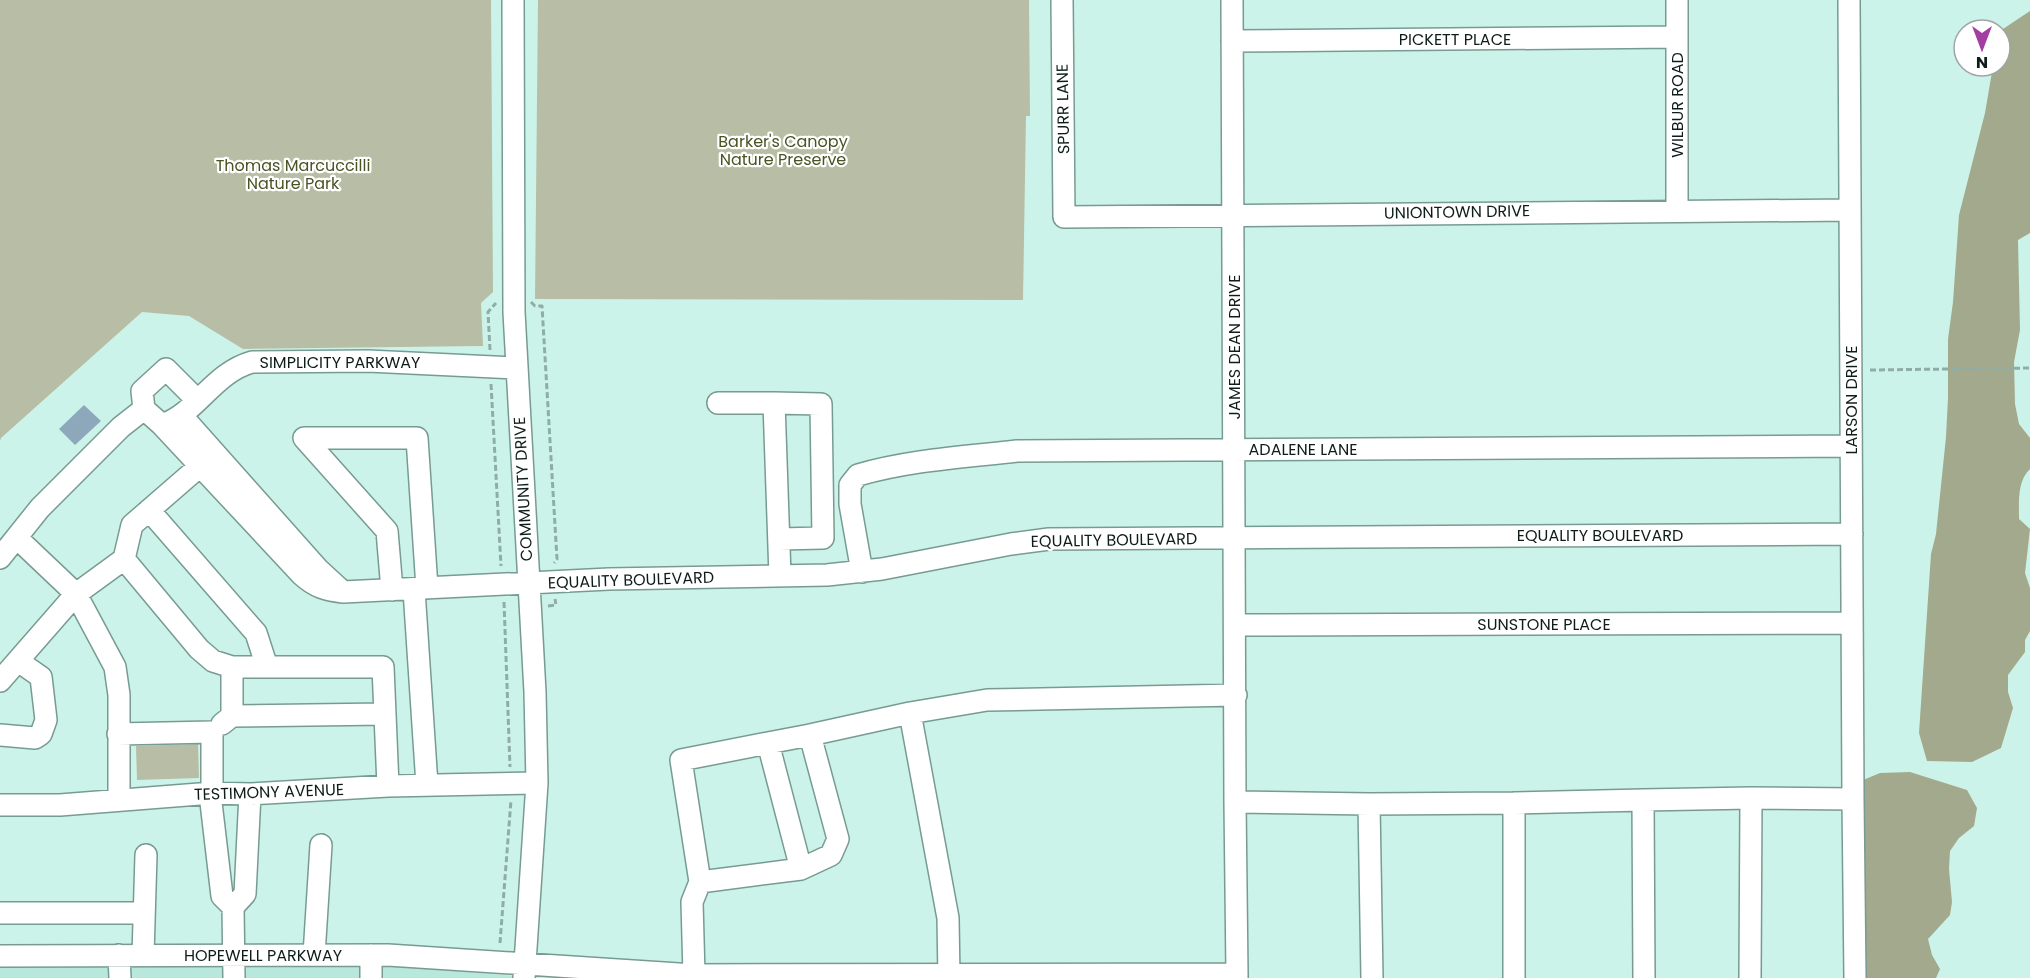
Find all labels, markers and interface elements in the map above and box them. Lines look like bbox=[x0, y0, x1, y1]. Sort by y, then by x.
north arrow bbox=[1952, 18, 2012, 78]
street label: PICKETT PLACE bbox=[1399, 28, 1511, 51]
text: N bbox=[1976, 51, 1988, 74]
street label: WILBUR ROAD bbox=[1666, 52, 1689, 158]
street label: SPURR LANE bbox=[1051, 64, 1075, 154]
park label: Barker's Canopy Nature Preserve bbox=[718, 130, 848, 171]
park label: Thomas Marcuccilli Nature Park bbox=[216, 154, 370, 195]
street label: UNIONTOWN DRIVE bbox=[1384, 199, 1530, 225]
street label: JAMES DEAN DRIVE bbox=[1223, 275, 1246, 419]
street label: LARSON DRIVE bbox=[1840, 346, 1863, 454]
street label: SIMPLICITY PARKWAY bbox=[260, 351, 421, 374]
street label: COMMUNITY DRIVE bbox=[508, 416, 538, 562]
street label: ADALENE LANE bbox=[1249, 438, 1357, 461]
street label: EQUALITY BOULEVARD bbox=[1517, 524, 1683, 547]
street label: EQUALITY BOULEVARD bbox=[1031, 527, 1197, 553]
street label: EQUALITY BOULEVARD bbox=[547, 566, 715, 594]
street label: SUNSTONE PLACE bbox=[1477, 613, 1611, 636]
street label: TESTIMONY AVENUE bbox=[194, 778, 344, 806]
street label: HOPEWELL PARKWAY bbox=[184, 944, 343, 967]

